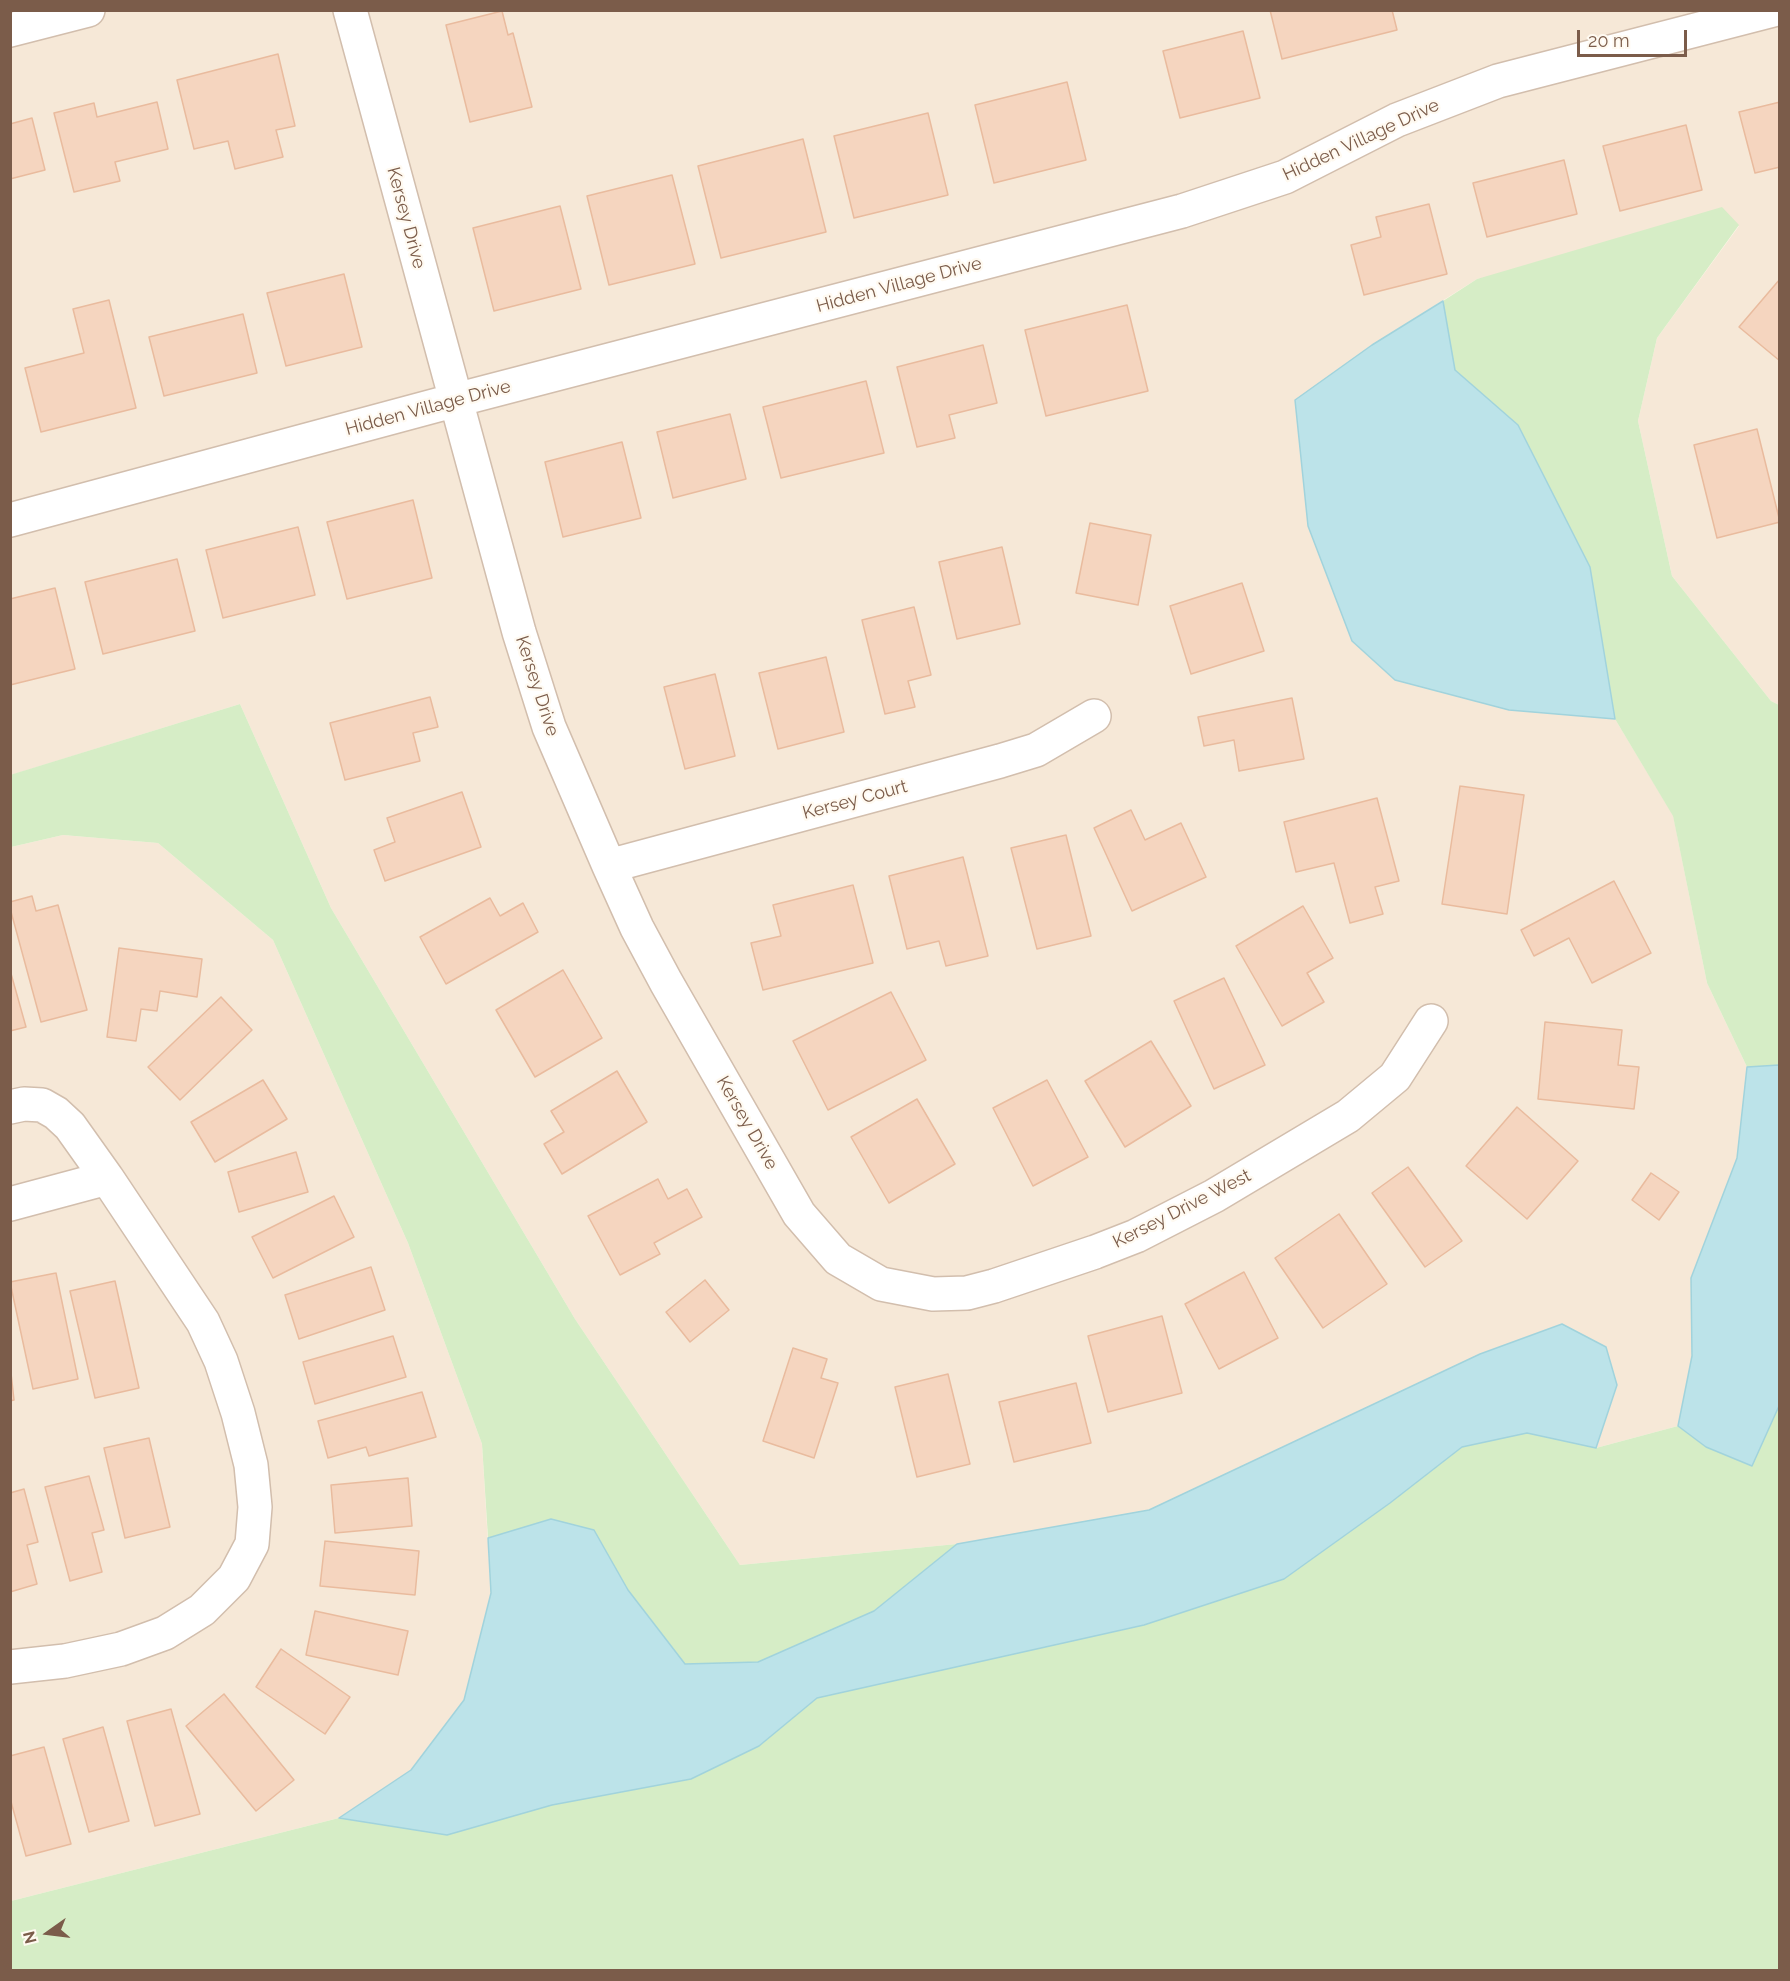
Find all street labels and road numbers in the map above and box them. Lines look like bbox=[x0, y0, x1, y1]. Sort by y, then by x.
street label: Hidden Village Drive bbox=[1279, 94, 1443, 186]
street label: Kersey Drive bbox=[382, 165, 430, 271]
street label: Hidden Village Drive bbox=[814, 253, 984, 317]
street label: Hidden Village Drive bbox=[343, 376, 513, 440]
street label: Kersey Drive bbox=[511, 633, 563, 739]
street label: Kersey Court bbox=[800, 776, 910, 824]
street label: Kersey Drive bbox=[712, 1072, 782, 1174]
street label: Kersey Drive West bbox=[1110, 1165, 1254, 1253]

